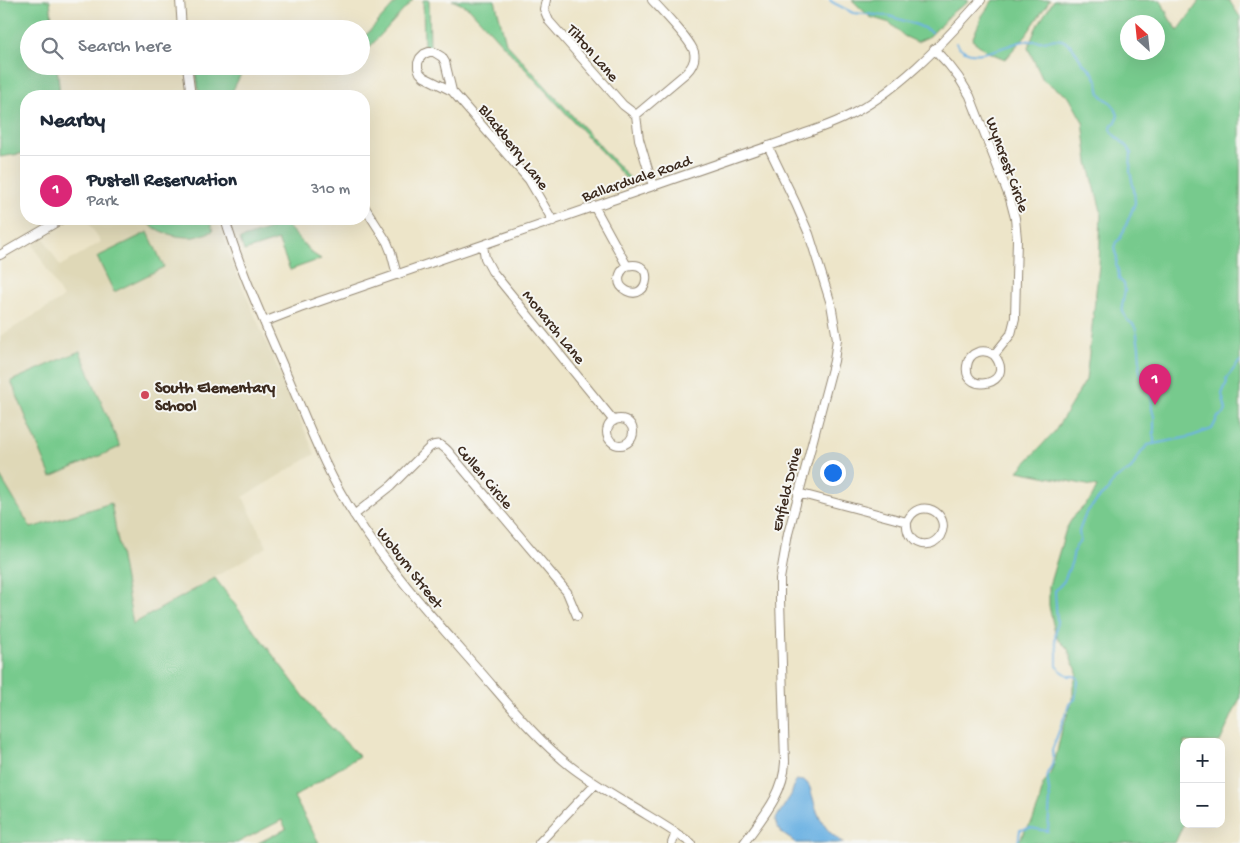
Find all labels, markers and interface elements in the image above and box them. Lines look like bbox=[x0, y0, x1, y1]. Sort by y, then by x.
north arrow bbox=[1120, 15, 1165, 60]
search box bbox=[20, 20, 370, 75]
street label: Tilton Lane bbox=[561, 21, 622, 87]
icon: search bbox=[38, 34, 66, 62]
text: Search here bbox=[78, 36, 172, 59]
street label: Blackberry Lane bbox=[472, 101, 552, 195]
text: Nearby bbox=[40, 110, 105, 135]
street label: Wyncrest Circle bbox=[980, 115, 1032, 216]
street label: Ballardvale Road bbox=[579, 152, 696, 208]
text: Pustell Reservation bbox=[87, 170, 237, 193]
text: 1 bbox=[53, 181, 59, 200]
text: 310 m bbox=[311, 181, 350, 200]
text: Park bbox=[87, 193, 118, 212]
street label: Monarch Lane bbox=[517, 287, 588, 370]
pin: 1 bbox=[1139, 364, 1171, 405]
place label: South Elementary School bbox=[155, 380, 275, 417]
marker: South Elementary School bbox=[139, 389, 151, 401]
street label: Cullen Circle bbox=[451, 442, 516, 515]
street label: Enfield Drive bbox=[769, 445, 808, 534]
your location bbox=[820, 460, 846, 486]
street label: Woburn Street bbox=[371, 525, 447, 615]
map controls bbox=[1180, 738, 1225, 828]
button: + bbox=[1180, 738, 1225, 783]
button: − bbox=[1180, 783, 1225, 828]

